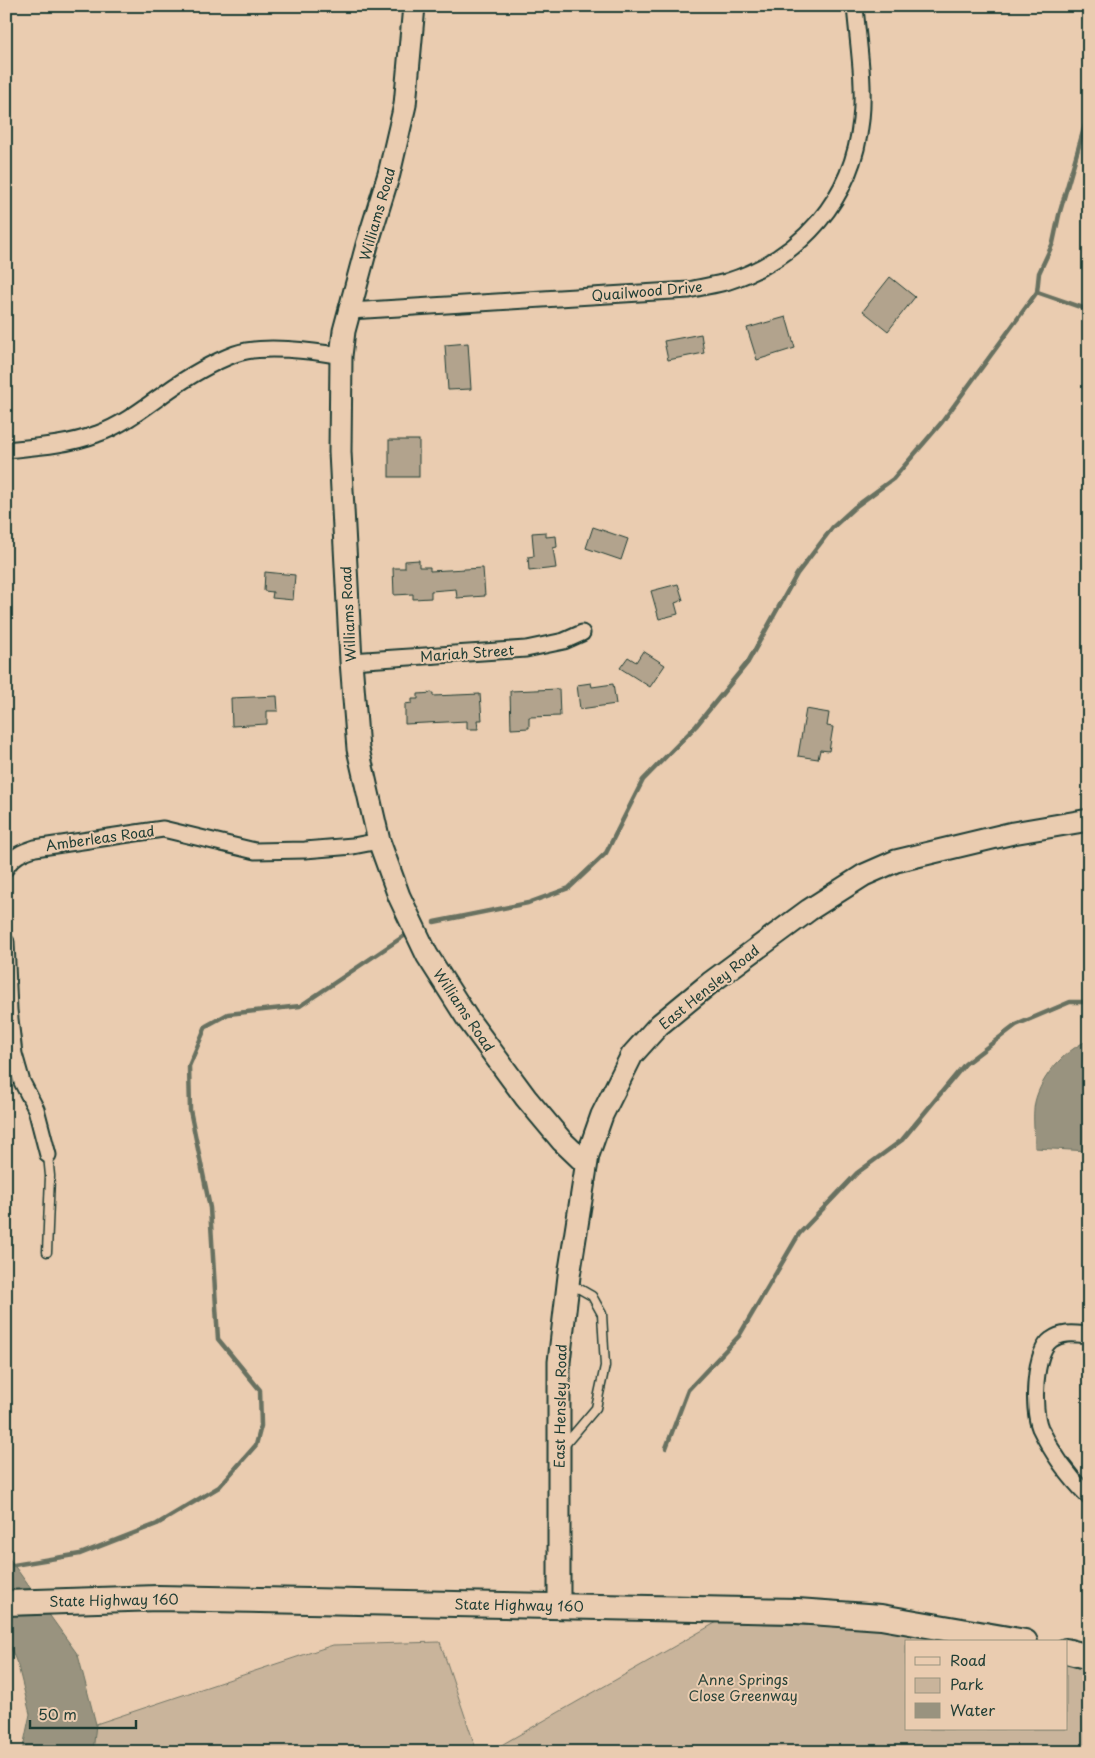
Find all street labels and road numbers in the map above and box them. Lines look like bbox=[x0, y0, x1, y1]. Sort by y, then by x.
street label: Williams Road bbox=[354, 165, 400, 263]
street label: Quailwood Drive bbox=[591, 276, 703, 306]
street label: Williams Road bbox=[335, 565, 361, 663]
street label: Mariah Street bbox=[419, 639, 515, 667]
street label: Amberleas Road bbox=[44, 820, 156, 856]
street label: East Hensley Road bbox=[654, 940, 764, 1034]
street label: Williams Road bbox=[428, 964, 500, 1056]
street label: East Hensley Road bbox=[548, 1344, 572, 1468]
street label: State Highway 160 bbox=[49, 1588, 179, 1612]
street label: State Highway 160 bbox=[454, 1593, 584, 1617]

